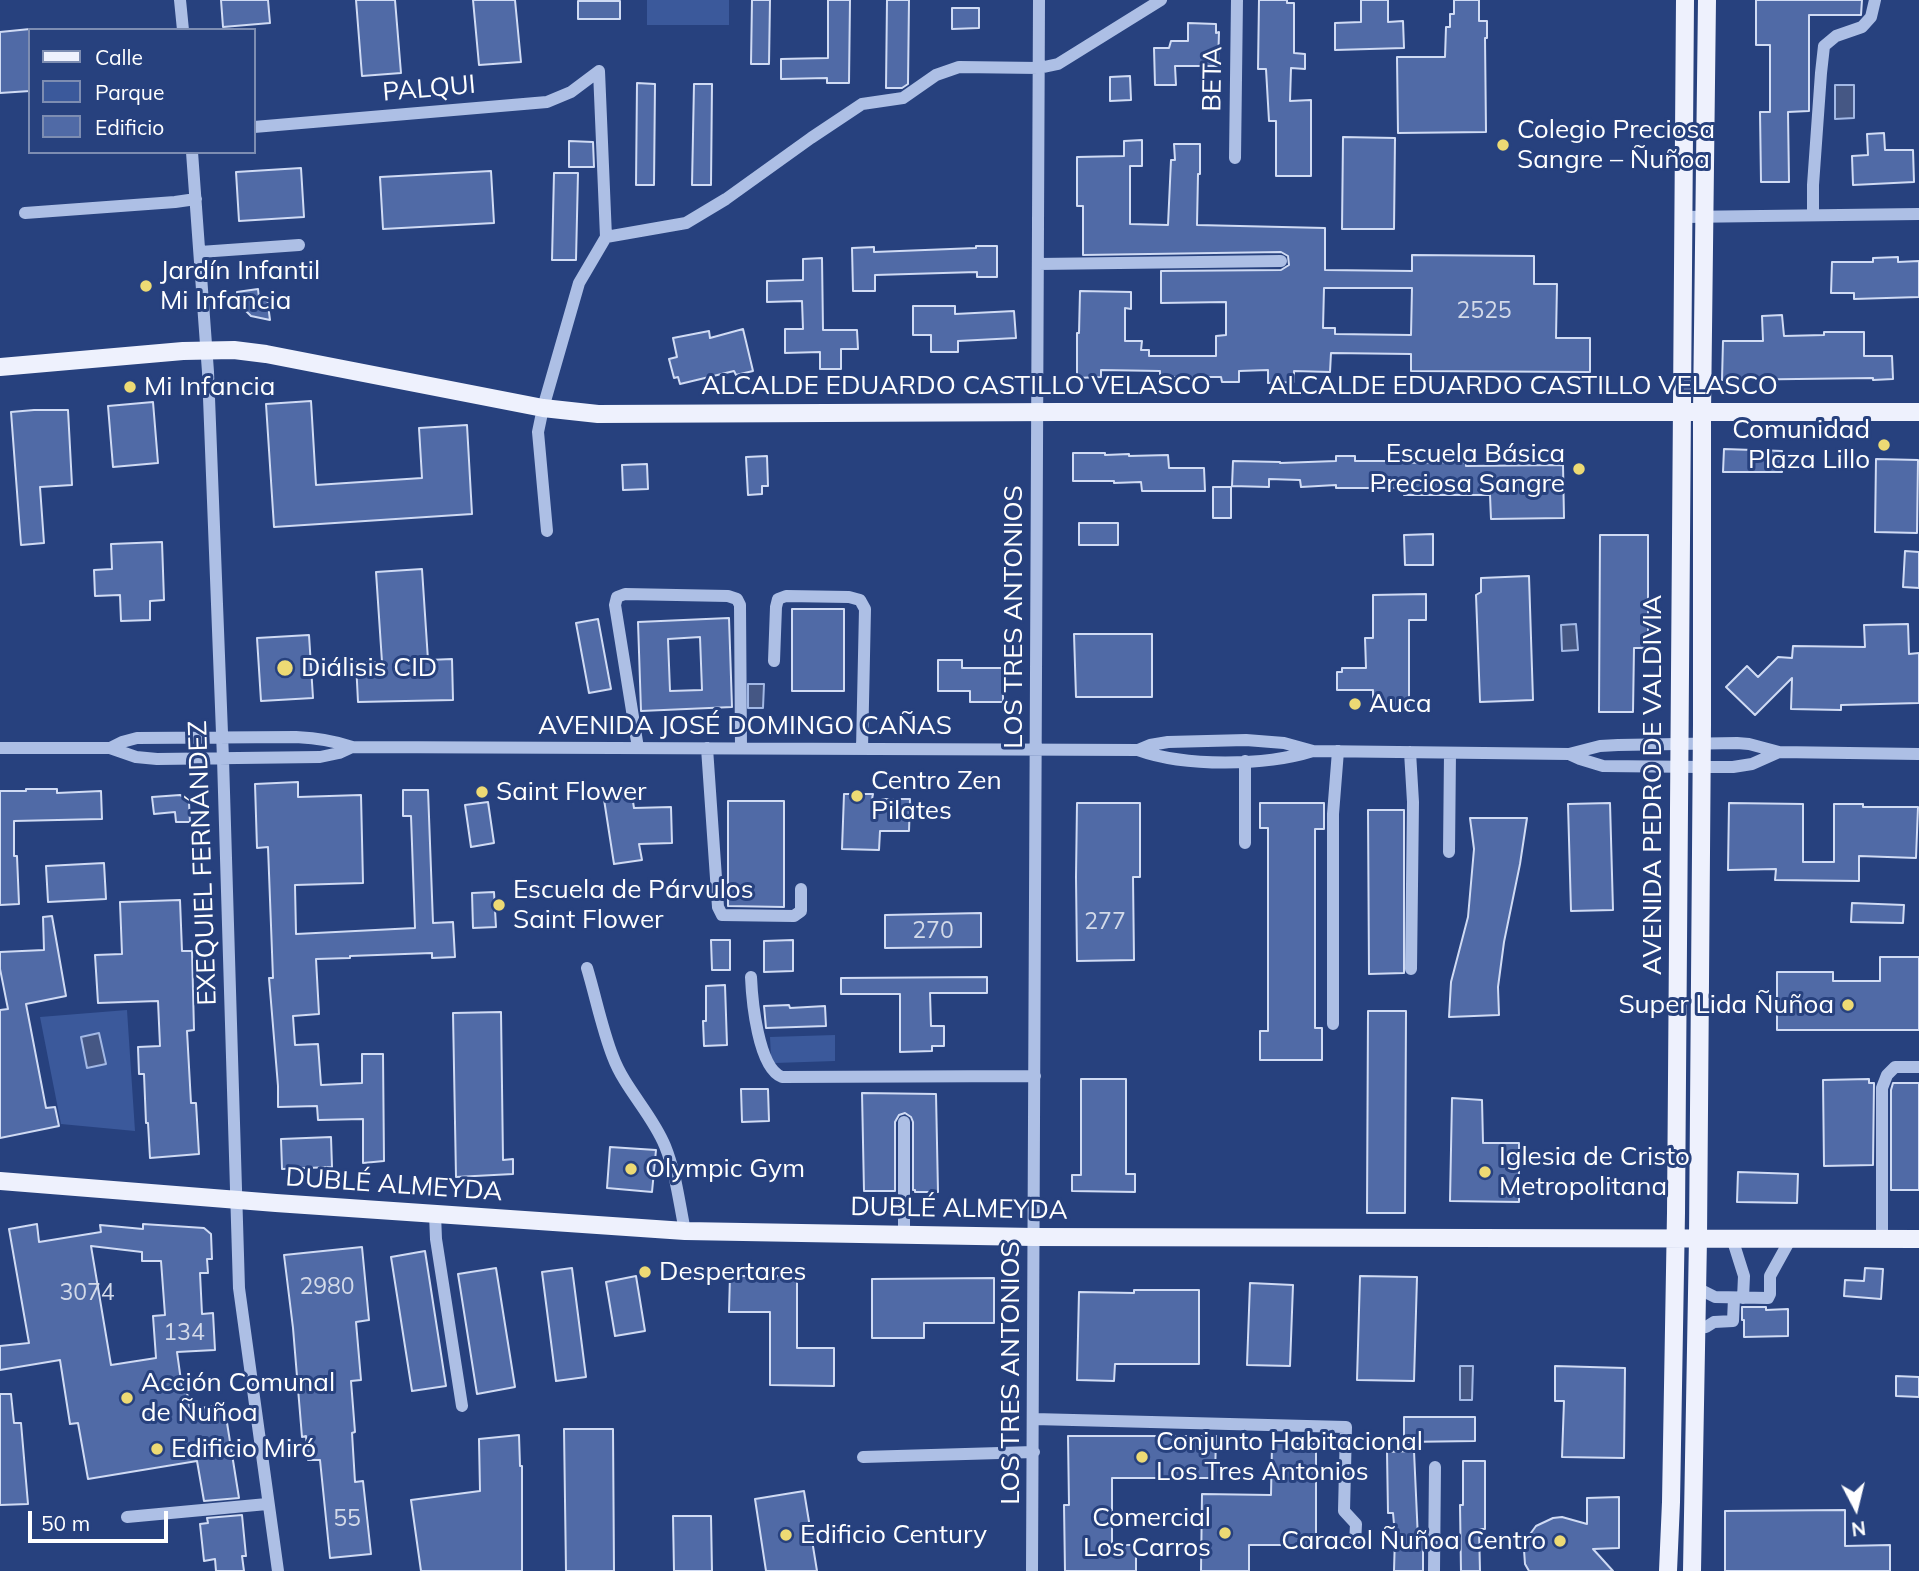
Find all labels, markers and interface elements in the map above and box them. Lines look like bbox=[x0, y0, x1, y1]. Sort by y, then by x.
legend bbox=[28, 28, 256, 154]
text: Calle bbox=[95, 44, 143, 70]
street label: BETA bbox=[1197, 46, 1229, 112]
street label: PALQUI bbox=[381, 69, 477, 109]
text: Parque bbox=[95, 79, 164, 105]
text: Edificio bbox=[95, 114, 164, 140]
place label: Colegio Preciosa Sangre – Ñuñoa bbox=[1517, 114, 1715, 176]
marker: Colegio Preciosa Sangre – Ñuñoa bbox=[1495, 137, 1511, 153]
place label: Jardín Infantil Mi Infancia bbox=[160, 255, 320, 316]
marker: Jardín Infantil Mi Infancia bbox=[138, 278, 154, 294]
house number: 2525 bbox=[1456, 297, 1512, 325]
street label: ALCALDE EDUARDO CASTILLO VELASCO bbox=[701, 370, 1211, 402]
street label: ALCALDE EDUARDO CASTILLO VELASCO bbox=[1268, 370, 1778, 402]
place label: Mi Infancia bbox=[144, 371, 275, 403]
marker: Mi Infancia bbox=[122, 379, 138, 395]
place label: Comunidad Plaza Lillo bbox=[1732, 414, 1870, 476]
marker: Comunidad Plaza Lillo bbox=[1876, 437, 1892, 453]
place label: Escuela Básica Preciosa Sangre bbox=[1370, 438, 1565, 500]
marker: Escuela Básica Preciosa Sangre bbox=[1571, 461, 1587, 477]
street label: LOS TRES ANTONIOS bbox=[998, 485, 1030, 749]
street label: AVENIDA PEDRO DE VALDIVIA bbox=[1637, 595, 1669, 975]
place label: Diálisis CID bbox=[301, 652, 437, 684]
marker: Diálisis CID bbox=[275, 658, 295, 678]
place label: Auca bbox=[1369, 688, 1431, 720]
marker: Auca bbox=[1347, 696, 1363, 712]
street label: AVENIDA JOSÉ DOMINGO CAÑAS bbox=[538, 710, 952, 742]
street label: EXEQUIEL FERNÁNDEZ bbox=[182, 720, 224, 1006]
place label: Centro Zen Pilates bbox=[871, 765, 1002, 826]
place label: Saint Flower bbox=[496, 776, 647, 808]
marker: Saint Flower bbox=[474, 784, 490, 800]
marker: Centro Zen Pilates bbox=[849, 788, 865, 804]
place label: Escuela de Párvulos Saint Flower bbox=[513, 874, 754, 936]
marker: Escuela de Párvulos Saint Flower bbox=[491, 897, 507, 913]
house number: 277 bbox=[1084, 908, 1126, 936]
house number: 270 bbox=[912, 917, 954, 945]
place label: Super Lida Ñuñoa bbox=[1618, 989, 1834, 1021]
marker: Super Lida Ñuñoa bbox=[1840, 997, 1856, 1013]
place label: Iglesia de Cristo Metropolitana bbox=[1499, 1141, 1690, 1202]
place label: Olympic Gym bbox=[645, 1153, 805, 1185]
marker: Olympic Gym bbox=[623, 1161, 639, 1177]
street label: DUBLÉ ALMEYDA bbox=[284, 1162, 504, 1208]
marker: Iglesia de Cristo Metropolitana bbox=[1477, 1164, 1493, 1180]
street label: DUBLÉ ALMEYDA bbox=[850, 1192, 1068, 1226]
street label: LOS TRES ANTONIOS bbox=[995, 1241, 1027, 1505]
place label: Despertares bbox=[659, 1256, 806, 1288]
marker: Despertares bbox=[637, 1264, 653, 1280]
house number: 2980 bbox=[299, 1273, 355, 1301]
house number: 3074 bbox=[59, 1279, 115, 1307]
house number: 134 bbox=[163, 1319, 205, 1347]
place label: Acción Comunal de Ñuñoa bbox=[141, 1367, 335, 1428]
marker: Acción Comunal de Ñuñoa bbox=[119, 1390, 135, 1406]
place label: Conjunto Habitacional Los Tres Antonios bbox=[1156, 1426, 1423, 1488]
place label: Edificio Miró bbox=[171, 1433, 316, 1465]
marker: Edificio Miró bbox=[149, 1441, 165, 1457]
marker: Conjunto Habitacional Los Tres Antonios bbox=[1134, 1449, 1150, 1465]
north arrow bbox=[1821, 1473, 1891, 1543]
scale bar bbox=[32, 1498, 172, 1542]
place label: Comercial Los Carros bbox=[1083, 1502, 1211, 1564]
house number: 55 bbox=[333, 1505, 361, 1533]
text: 50 m bbox=[41, 1510, 90, 1536]
text: N bbox=[1850, 1516, 1867, 1542]
place label: Edificio Century bbox=[800, 1519, 987, 1551]
marker: Comercial Los Carros bbox=[1217, 1525, 1233, 1541]
place label: Caracol Ñuñoa Centro bbox=[1281, 1525, 1546, 1557]
marker: Edificio Century bbox=[778, 1527, 794, 1543]
marker: Caracol Ñuñoa Centro bbox=[1552, 1533, 1568, 1549]

